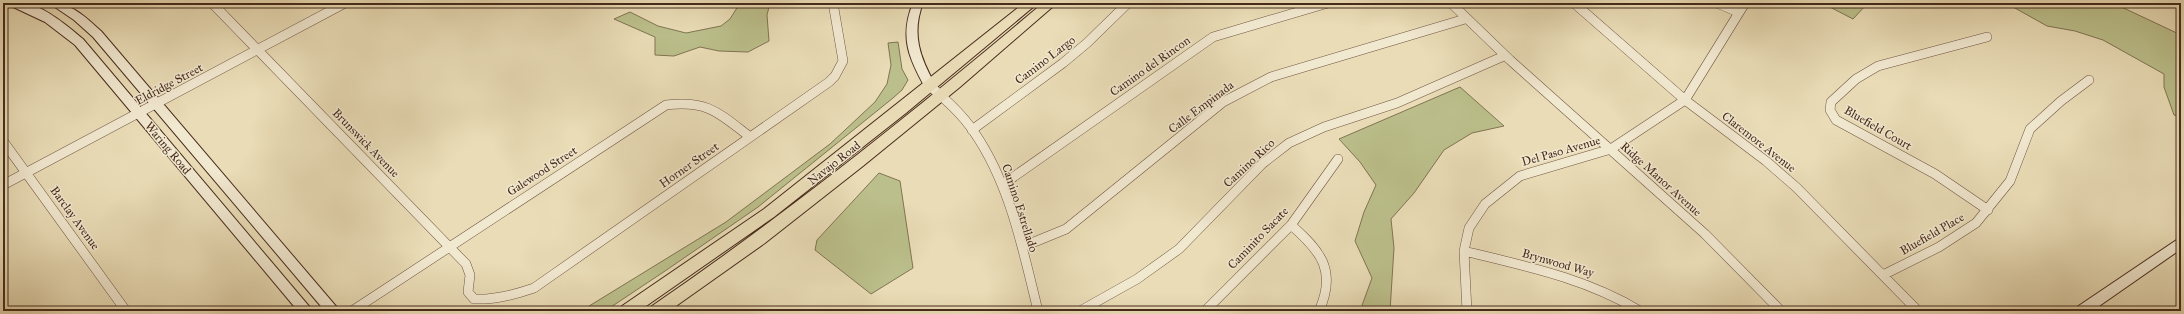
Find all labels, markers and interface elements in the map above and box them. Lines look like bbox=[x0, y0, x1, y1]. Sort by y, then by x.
street label: Camino Largo bbox=[1012, 33, 1079, 88]
street label: Camino del Rincon bbox=[1107, 33, 1193, 99]
street label: Eldridge Street bbox=[133, 60, 206, 109]
street label: Calle Empinada bbox=[1166, 77, 1237, 136]
street label: Bluefield Court bbox=[1842, 103, 1915, 153]
street label: Brunswick Avenue bbox=[330, 106, 402, 180]
street label: Claremore Avenue bbox=[1719, 109, 1799, 175]
street label: Waring Road bbox=[141, 119, 194, 178]
street label: Del Paso Avenue bbox=[1520, 133, 1602, 169]
street label: Camino Rico bbox=[1221, 136, 1277, 190]
street label: Navajo Road bbox=[805, 138, 863, 188]
street label: Horner Street bbox=[657, 139, 722, 191]
street label: Ridge Manor Avenue bbox=[1617, 139, 1704, 220]
street label: Galewood Street bbox=[504, 143, 580, 199]
street label: Camino Estrellado bbox=[999, 162, 1041, 254]
street label: Barclay Avenue bbox=[47, 184, 103, 252]
street label: Caminito Sacate bbox=[1225, 204, 1291, 272]
street label: Bluefield Place bbox=[1898, 210, 1966, 258]
street label: Brynwood Way bbox=[1520, 246, 1596, 280]

